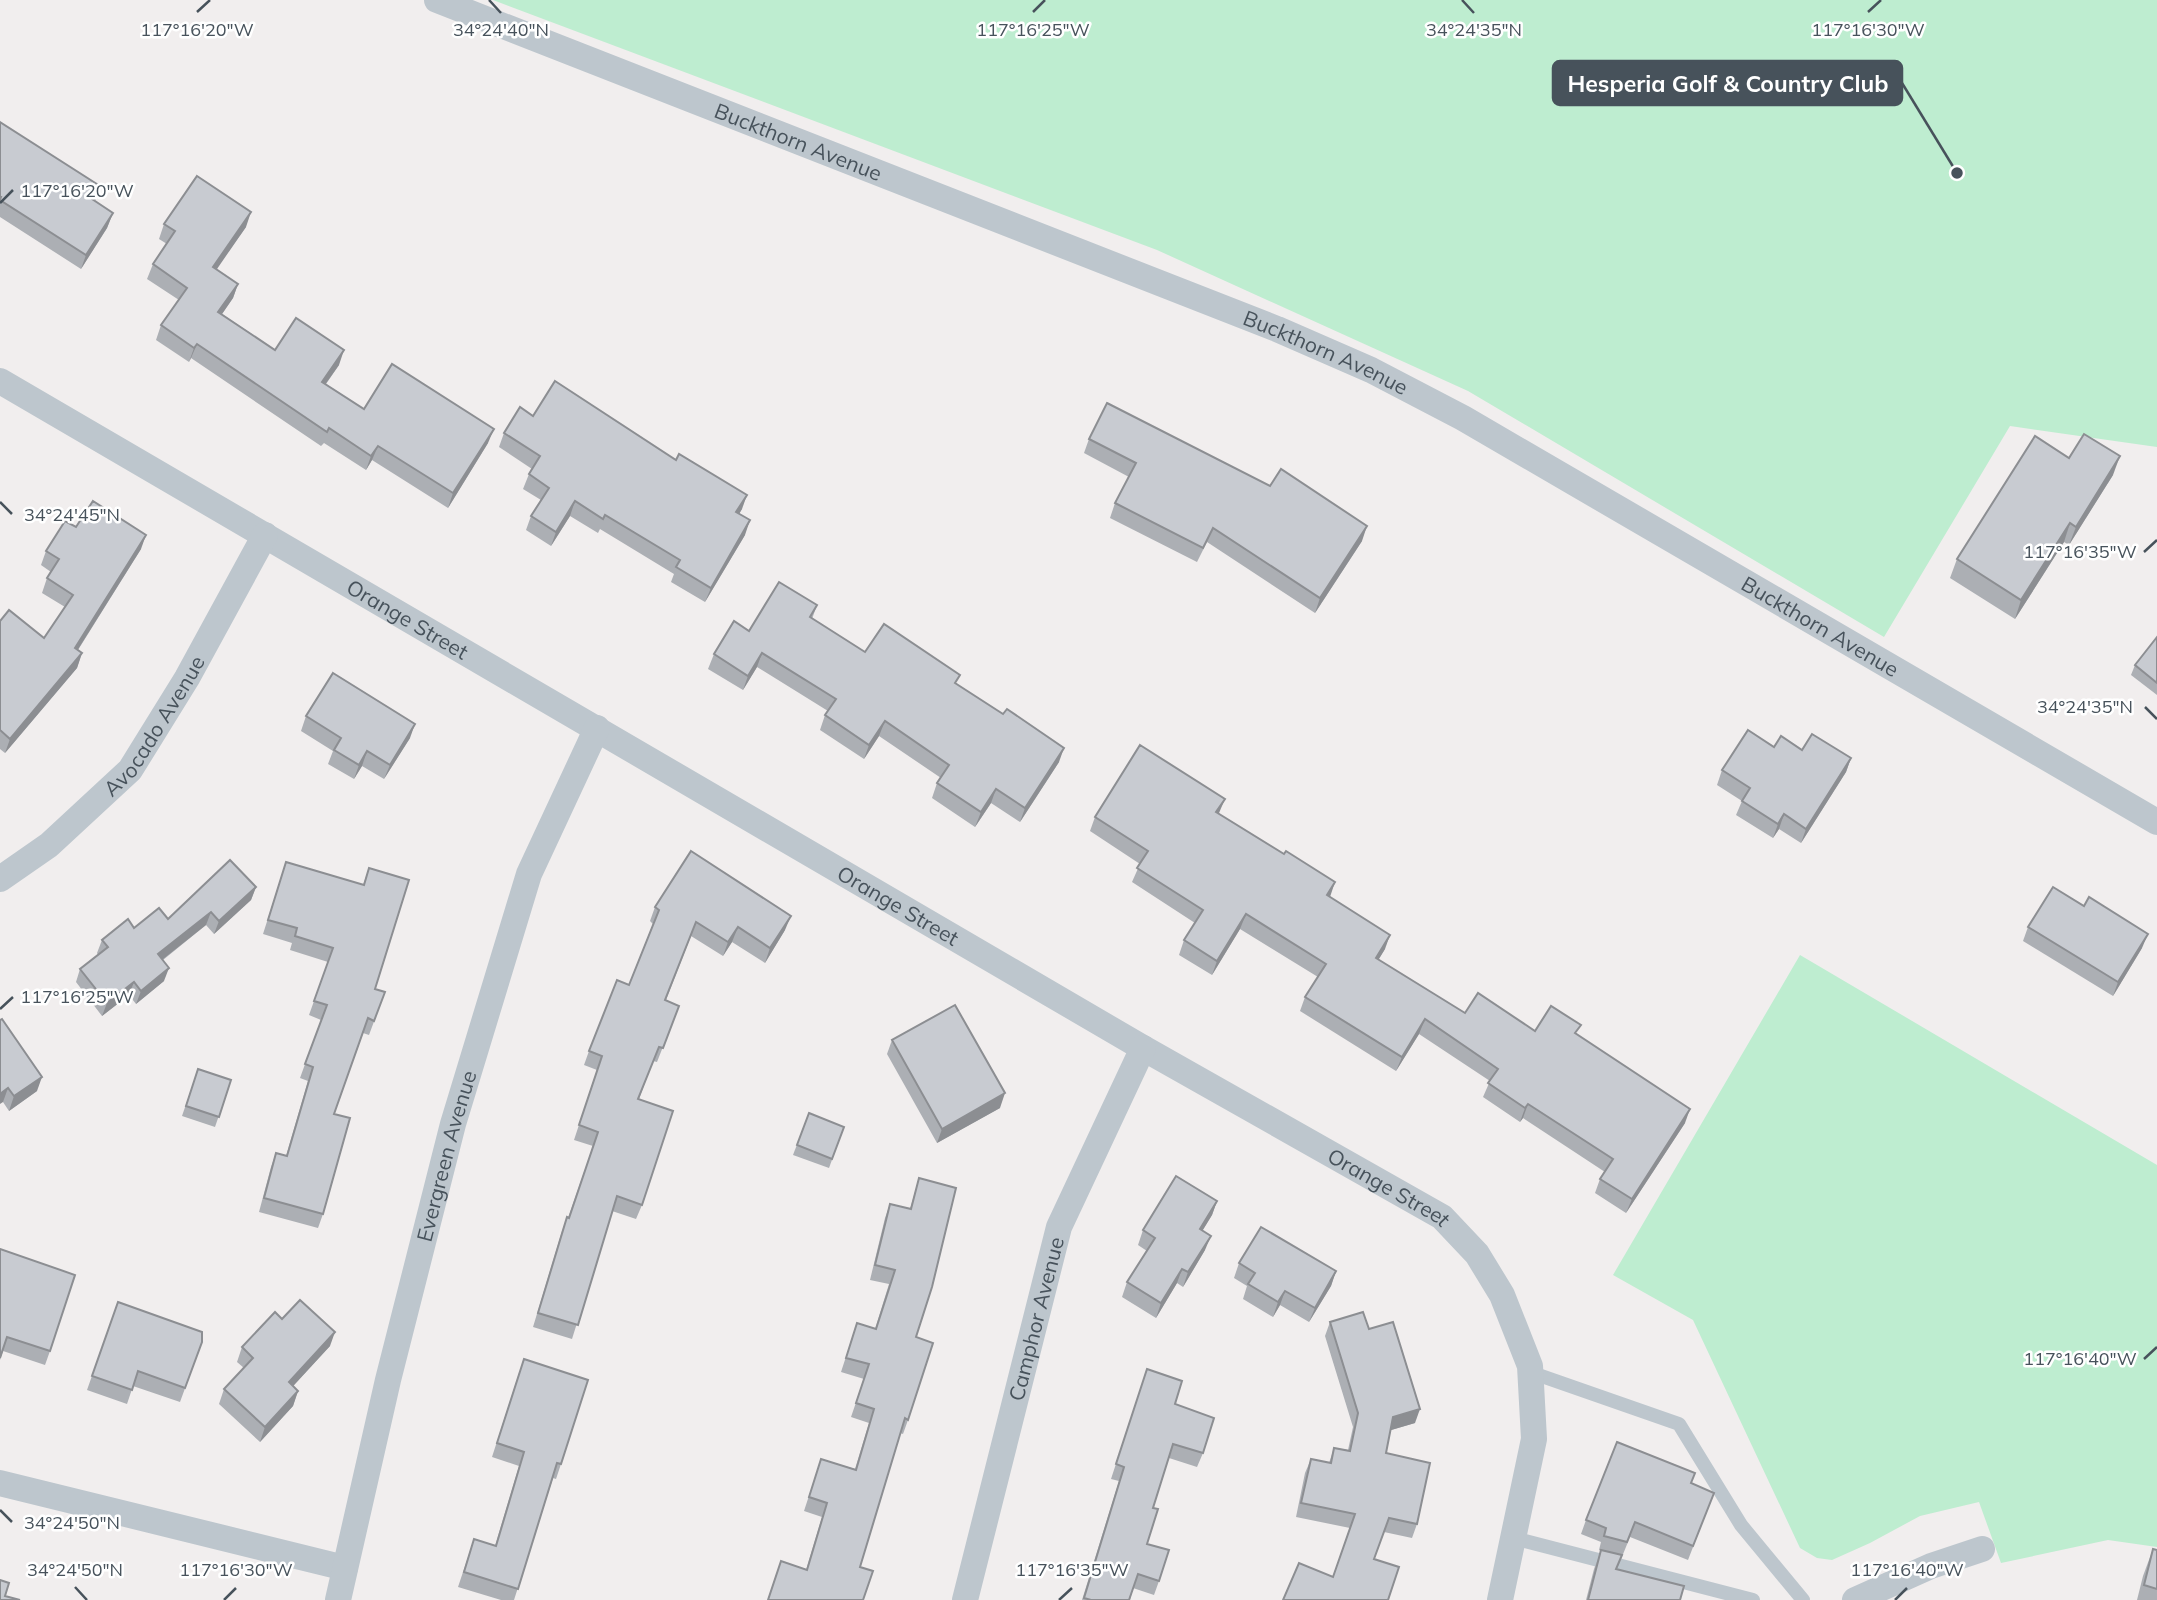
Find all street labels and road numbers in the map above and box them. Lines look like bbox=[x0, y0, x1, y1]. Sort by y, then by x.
street label: Buckthorn Avenue bbox=[711, 97, 886, 186]
street label: Buckthorn Avenue bbox=[1240, 304, 1413, 400]
street label: Buckthorn Avenue bbox=[1737, 570, 1904, 682]
street label: Orange Street bbox=[342, 573, 473, 664]
street label: Avocado Avenue bbox=[98, 651, 210, 801]
street label: Orange Street bbox=[833, 860, 964, 951]
street label: Evergreen Avenue bbox=[411, 1067, 482, 1244]
street label: Orange Street bbox=[1323, 1142, 1457, 1231]
street label: Camphor Avenue bbox=[1003, 1234, 1069, 1404]

